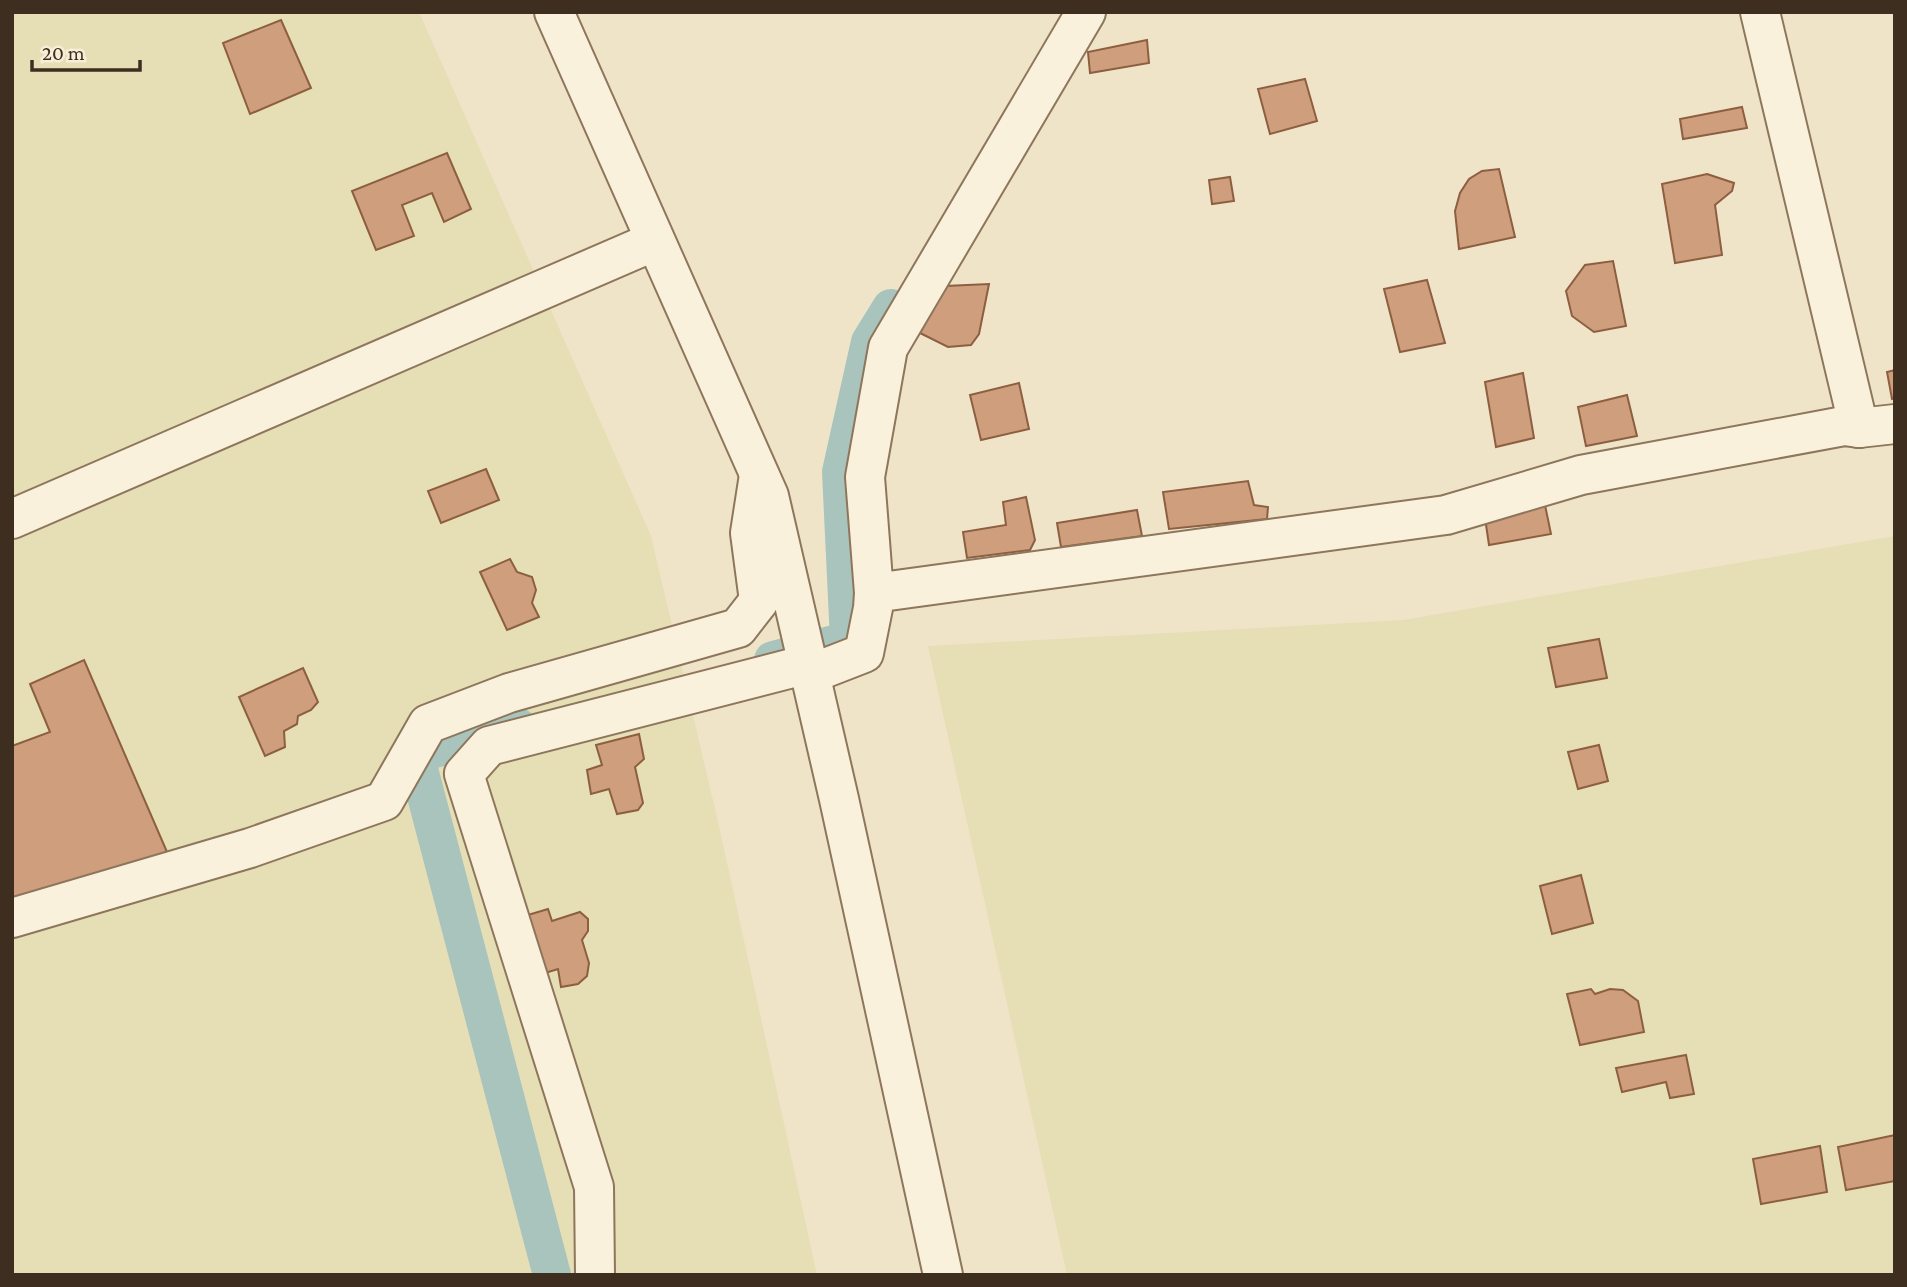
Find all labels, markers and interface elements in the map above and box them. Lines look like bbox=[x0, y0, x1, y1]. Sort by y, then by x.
scale bar bbox=[32, 28, 140, 72]
text: 20 m bbox=[42, 41, 85, 65]

